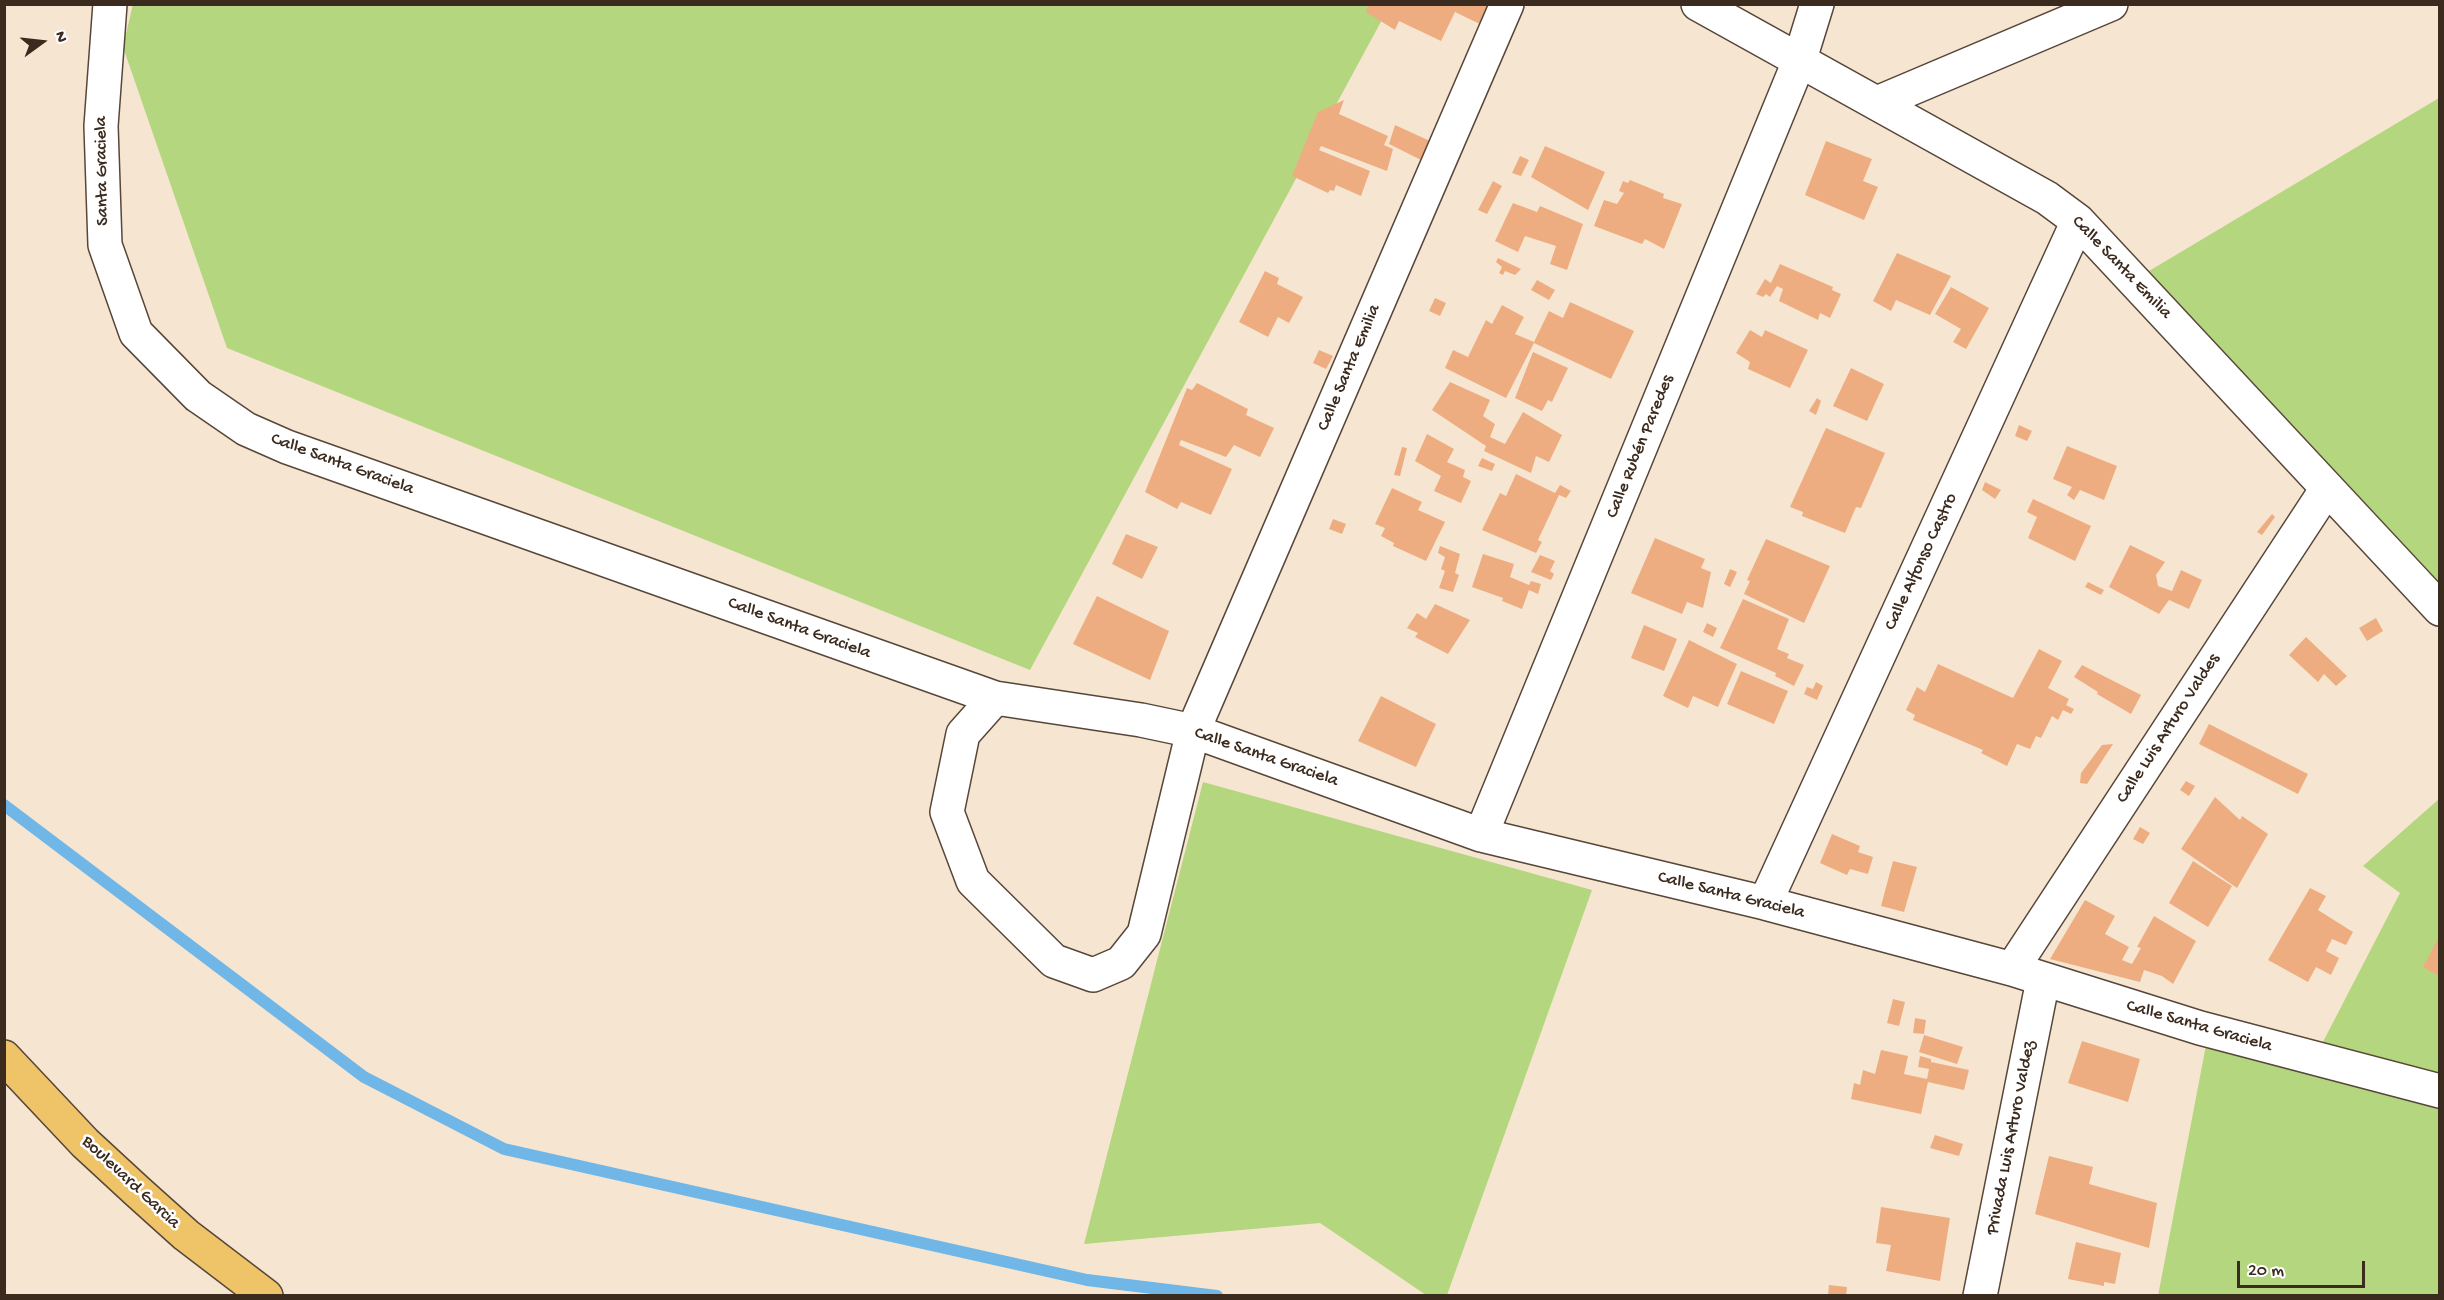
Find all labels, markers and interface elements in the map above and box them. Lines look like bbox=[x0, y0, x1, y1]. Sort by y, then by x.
north arrow bbox=[12, 12, 72, 72]
text: N bbox=[49, 30, 70, 45]
street label: Santa Graciela bbox=[91, 116, 115, 226]
street label: Calle Santa Emilia bbox=[2066, 212, 2176, 324]
street label: Calle Santa Emilia bbox=[1314, 301, 1386, 435]
street label: Calle Rubén Paredes bbox=[1602, 372, 1680, 522]
street label: Calle Santa Graciela bbox=[267, 429, 417, 501]
street label: Calle Alfonso Castro bbox=[1881, 490, 1963, 634]
street label: Calle Santa Graciela bbox=[724, 593, 874, 665]
street label: Calle Luis Arturo Valdes bbox=[2112, 650, 2226, 808]
street label: Calle Santa Graciela bbox=[1191, 723, 1341, 793]
street label: Calle Santa Graciela bbox=[1655, 867, 1807, 925]
street label: Calle Santa Graciela bbox=[2124, 996, 2274, 1058]
street label: Privada Luis Arturo Valdez bbox=[1983, 1039, 2041, 1237]
street label: Boulevard Garcia bbox=[76, 1132, 184, 1234]
scale bar bbox=[2240, 1249, 2368, 1287]
text: 20 m bbox=[2248, 1261, 2284, 1282]

